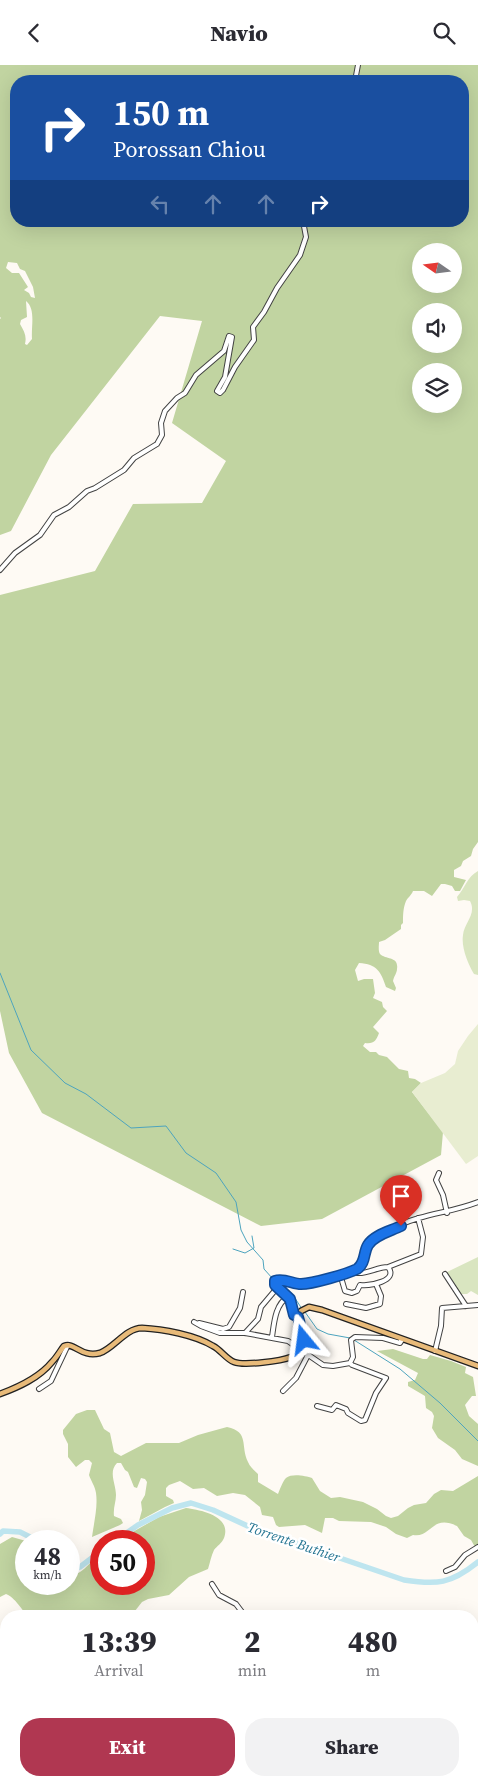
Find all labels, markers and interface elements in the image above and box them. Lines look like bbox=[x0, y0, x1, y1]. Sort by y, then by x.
text: Navio bbox=[210, 18, 268, 48]
icon: back bbox=[20, 19, 48, 47]
icon: search bbox=[430, 19, 458, 47]
text: 150 m bbox=[113, 89, 209, 137]
icon: right bbox=[30, 95, 95, 160]
text: Porossan Chiou bbox=[113, 134, 266, 164]
icon: left bbox=[146, 190, 174, 218]
icon: ahead bbox=[199, 190, 227, 218]
icon: ahead bbox=[252, 190, 280, 218]
icon: right bbox=[305, 190, 333, 218]
north arrow bbox=[412, 243, 462, 293]
map controls bbox=[412, 243, 462, 413]
button: sound bbox=[412, 303, 462, 353]
button: layers bbox=[412, 363, 462, 413]
pin bbox=[380, 1175, 422, 1226]
icon: arrive bbox=[387, 1182, 415, 1210]
position arrow bbox=[277, 1313, 329, 1365]
water label: Torrente Buthier bbox=[245, 1517, 343, 1567]
speed limit sign: 50 bbox=[90, 1530, 155, 1595]
text: 48 bbox=[34, 1539, 61, 1573]
text: km/h bbox=[33, 1567, 62, 1583]
text: 13:39 bbox=[81, 1621, 156, 1662]
text: 2 bbox=[244, 1621, 261, 1662]
text: 480 bbox=[348, 1621, 398, 1662]
text: Arrival bbox=[94, 1659, 144, 1681]
text: min bbox=[238, 1659, 267, 1681]
text: m bbox=[366, 1659, 380, 1681]
button: Exit bbox=[20, 1718, 235, 1776]
button: Share bbox=[245, 1718, 459, 1776]

